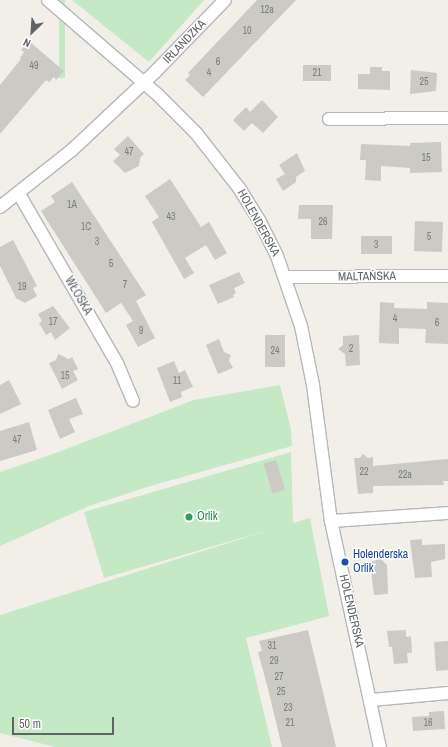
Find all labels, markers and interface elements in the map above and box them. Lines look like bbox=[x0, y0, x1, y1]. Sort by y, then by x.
house number: 12a bbox=[260, 4, 274, 16]
north arrow bbox=[12, 12, 52, 52]
street label: IRLANDZKA bbox=[161, 17, 209, 67]
house number: 10 bbox=[242, 25, 252, 37]
text: N bbox=[21, 35, 33, 51]
house number: 6 bbox=[216, 56, 220, 68]
house number: 49 bbox=[29, 60, 39, 72]
house number: 4 bbox=[207, 67, 211, 79]
house number: 21 bbox=[312, 67, 322, 79]
house number: 25 bbox=[419, 76, 429, 88]
house number: 47 bbox=[124, 146, 134, 158]
house number: 15 bbox=[421, 152, 431, 164]
street label: HOLENDERSKA bbox=[234, 187, 282, 259]
house number: 1A bbox=[67, 199, 77, 211]
house number: 43 bbox=[166, 211, 176, 223]
house number: 26 bbox=[318, 216, 328, 228]
house number: 1C bbox=[81, 221, 91, 233]
house number: 5 bbox=[427, 231, 431, 243]
house number: 3 bbox=[95, 236, 99, 248]
house number: 3 bbox=[374, 239, 378, 251]
house number: 5 bbox=[109, 258, 113, 270]
street label: MALTAŃSKA bbox=[338, 269, 396, 285]
street label: WŁOSKA bbox=[61, 274, 95, 318]
house number: 7 bbox=[123, 279, 127, 291]
house number: 19 bbox=[17, 281, 27, 293]
house number: 4 bbox=[393, 313, 397, 325]
house number: 17 bbox=[48, 316, 58, 328]
house number: 6 bbox=[435, 317, 439, 329]
house number: 9 bbox=[139, 325, 143, 337]
house number: 2 bbox=[349, 343, 353, 355]
house number: 24 bbox=[270, 345, 280, 357]
house number: 15 bbox=[60, 370, 70, 382]
house number: 11 bbox=[173, 375, 181, 387]
house number: 47 bbox=[12, 434, 22, 446]
house number: 22 bbox=[359, 466, 369, 478]
house number: 22a bbox=[398, 469, 412, 481]
place label: Orlik bbox=[197, 510, 218, 524]
marker: Orlik bbox=[184, 512, 194, 522]
place label: Holenderska Orlik bbox=[353, 548, 408, 576]
marker: Holenderska Orlik bbox=[340, 557, 350, 567]
street label: HOLENDERSKA bbox=[336, 573, 366, 649]
house number: 31 bbox=[267, 640, 277, 652]
house number: 29 bbox=[269, 655, 279, 667]
house number: 27 bbox=[274, 671, 284, 683]
house number: 25 bbox=[276, 686, 286, 698]
house number: 23 bbox=[283, 702, 293, 714]
scale bar bbox=[14, 709, 116, 735]
text: 50 m bbox=[19, 716, 41, 732]
house number: 21 bbox=[285, 717, 295, 729]
house number: 16 bbox=[423, 717, 433, 729]

